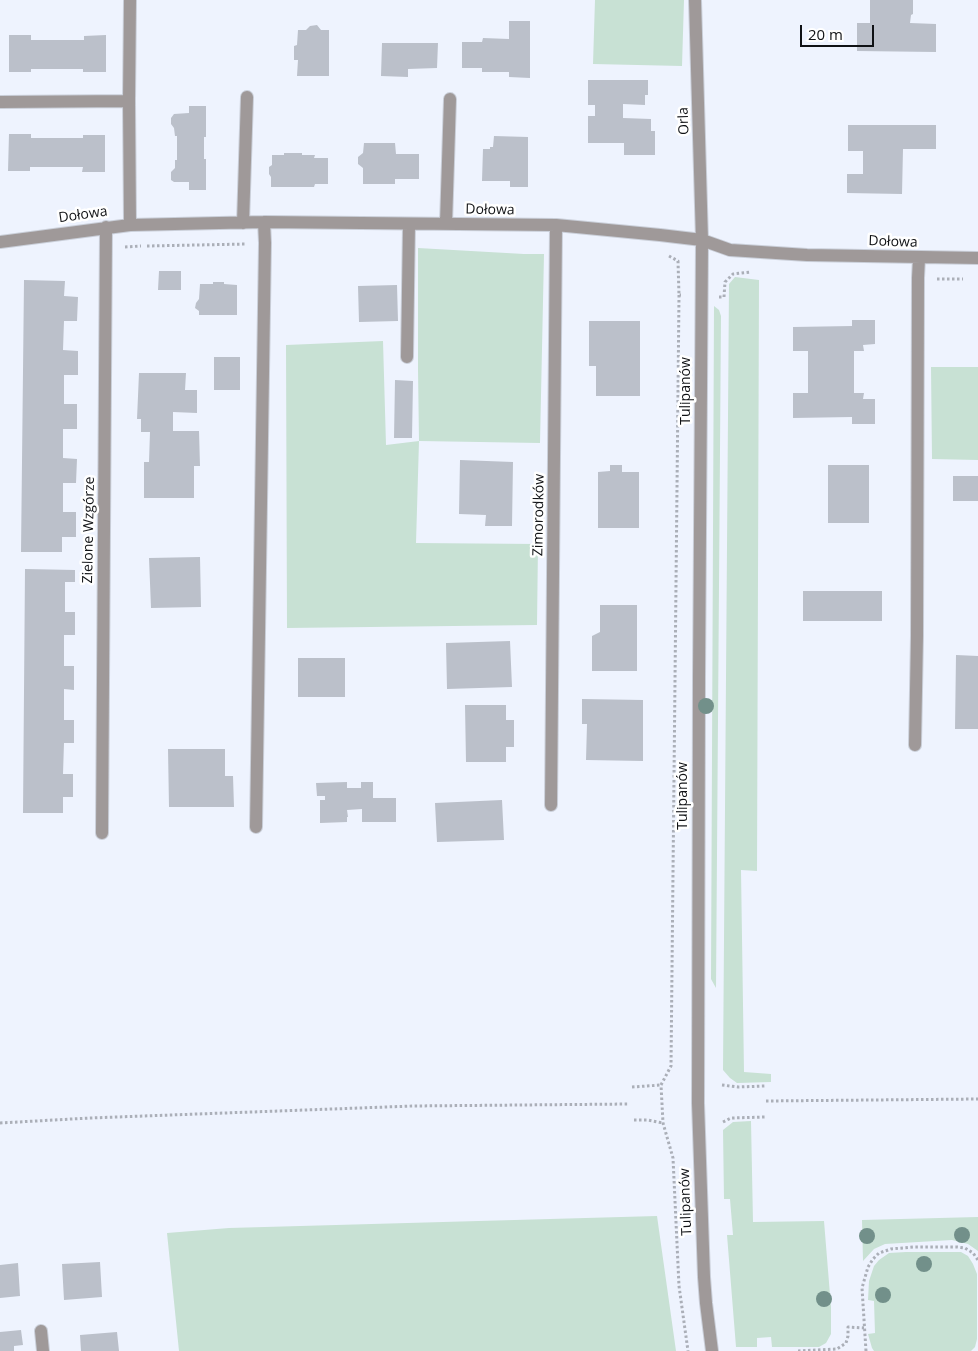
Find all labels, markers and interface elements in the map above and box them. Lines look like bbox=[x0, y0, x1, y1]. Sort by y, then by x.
scale bar bbox=[803, 15, 877, 47]
text: 20 m bbox=[808, 24, 843, 44]
street label: Orla bbox=[675, 107, 693, 135]
street label: Dołowa bbox=[465, 201, 515, 219]
street label: Dołowa bbox=[57, 203, 109, 227]
street label: Dołowa bbox=[868, 233, 918, 251]
street label: Tulipanów bbox=[678, 357, 694, 425]
street label: Zimorodków bbox=[530, 474, 548, 556]
street label: Zielone Wzgórze bbox=[80, 476, 98, 584]
street label: Tulipanów bbox=[675, 762, 691, 830]
street label: Tulipanów bbox=[676, 1168, 696, 1236]

